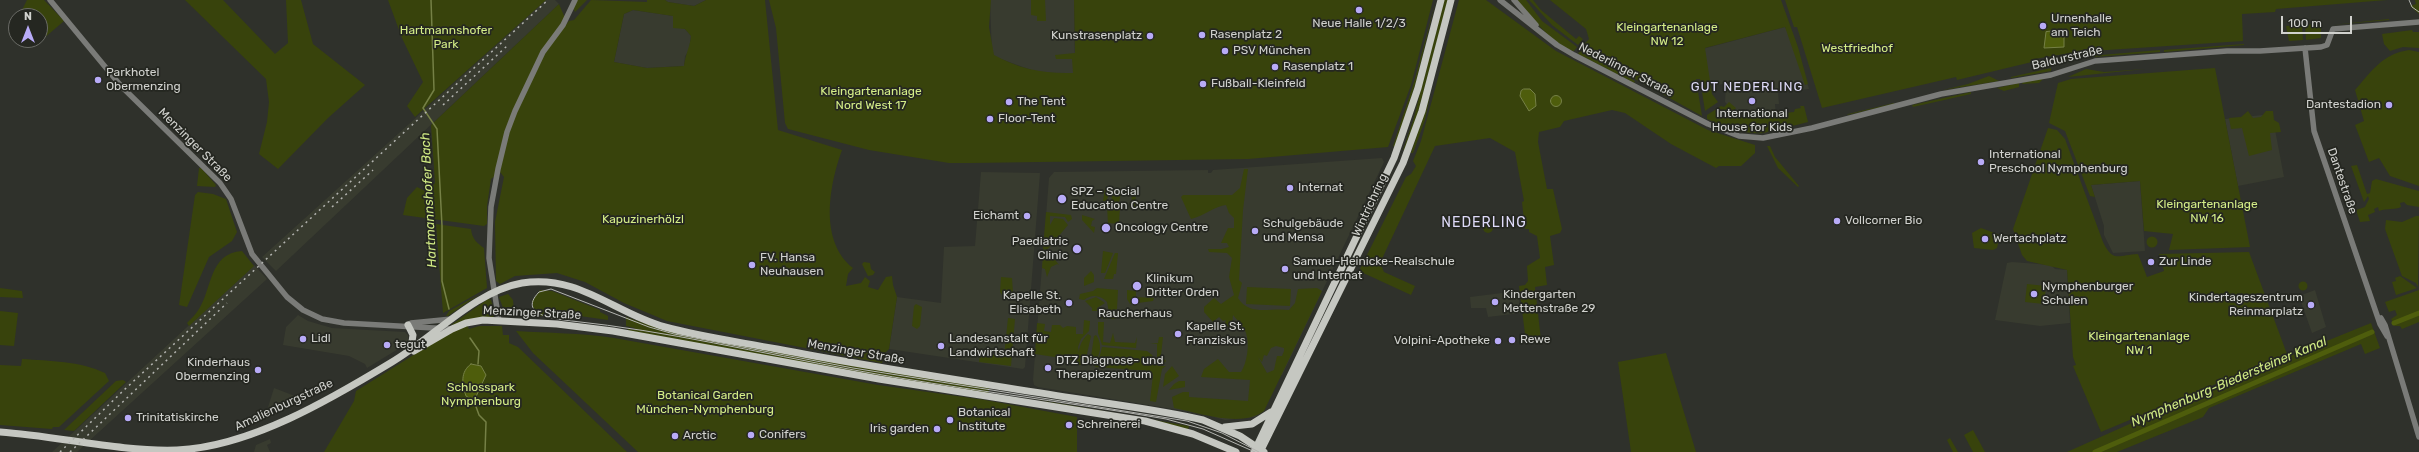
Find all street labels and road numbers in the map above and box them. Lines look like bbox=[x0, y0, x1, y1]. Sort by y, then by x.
street label: Nederlinger Straße bbox=[1576, 40, 1676, 100]
street label: Baldurstraße bbox=[2030, 43, 2104, 73]
street label: Menzinger Straße bbox=[155, 105, 235, 185]
street label: Dantestraße bbox=[2324, 146, 2360, 216]
street label: Wintrichring bbox=[1349, 171, 1391, 239]
street label: Menzinger Straße bbox=[483, 303, 581, 323]
street label: Menzinger Straße bbox=[806, 336, 906, 368]
street label: Amalienburgstraße bbox=[233, 376, 335, 434]

